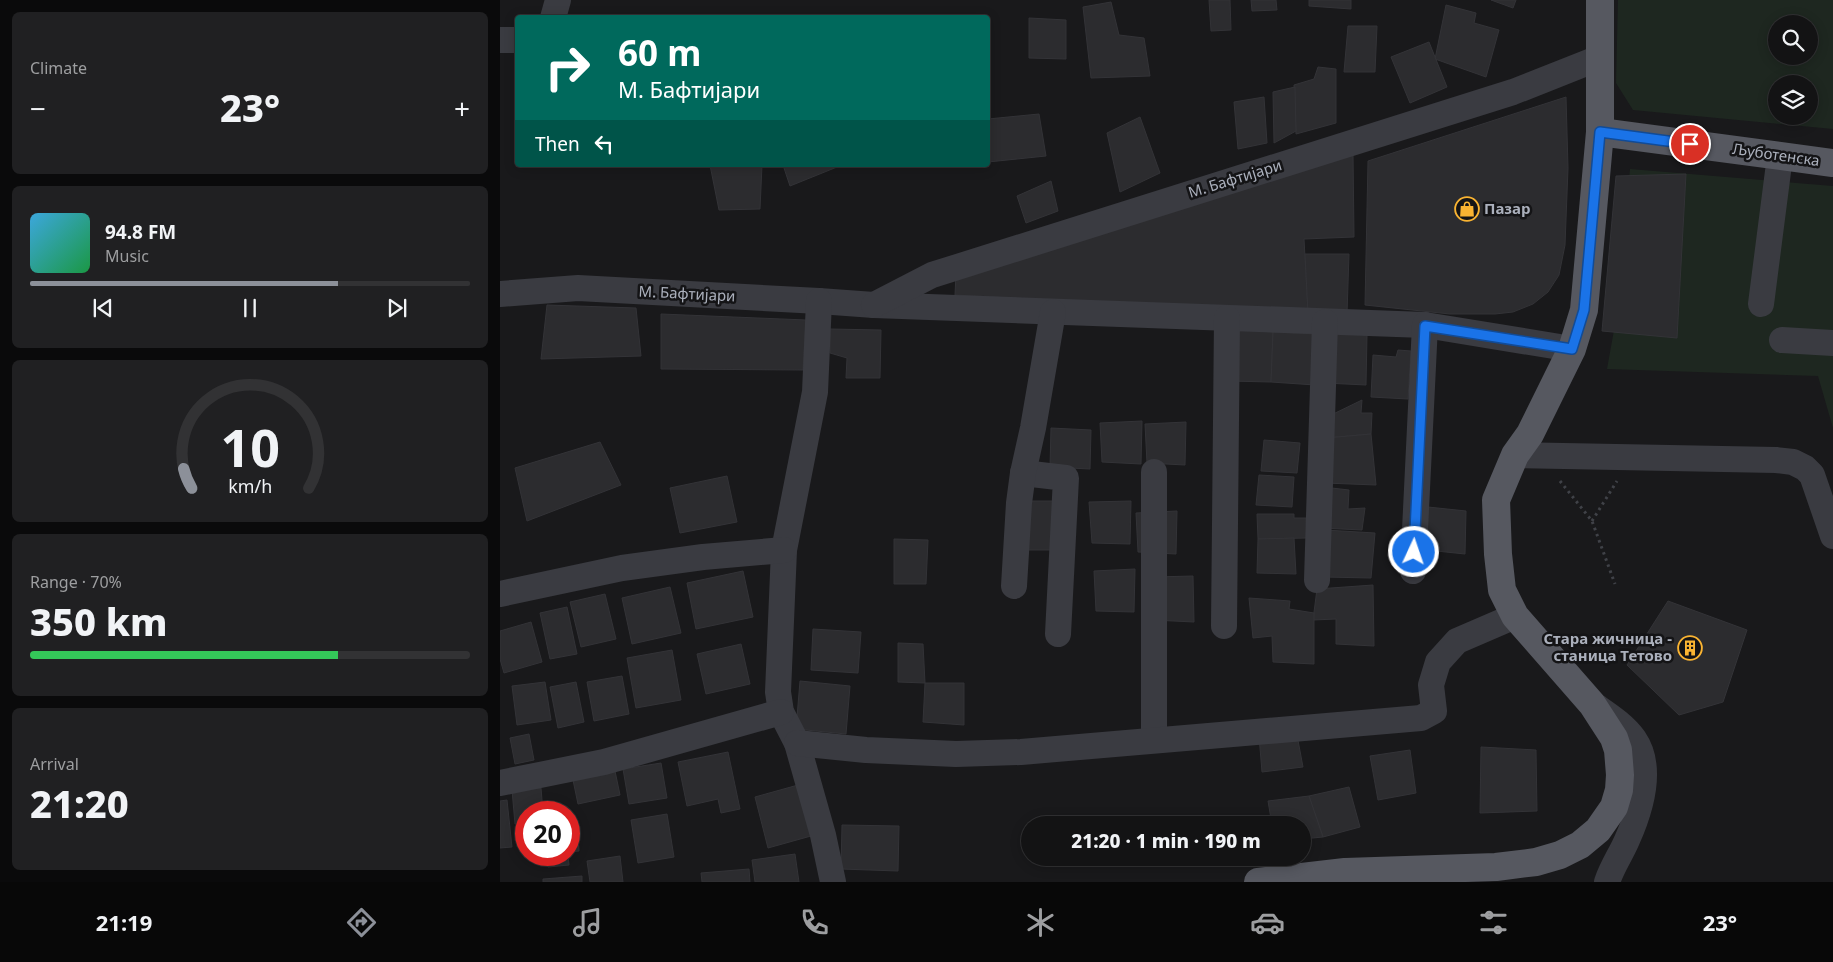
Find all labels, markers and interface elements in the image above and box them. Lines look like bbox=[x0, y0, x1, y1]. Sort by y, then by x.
map controls bbox=[1768, 15, 1818, 125]
button: search bbox=[1768, 15, 1818, 65]
text: 60 m bbox=[618, 29, 701, 76]
icon: right bbox=[535, 35, 600, 100]
text: Climate bbox=[30, 57, 87, 79]
text: М. Бафтијари bbox=[618, 74, 760, 104]
button: layers bbox=[1768, 75, 1818, 125]
text: 23° bbox=[220, 81, 280, 133]
text: − bbox=[30, 89, 46, 127]
text: + bbox=[454, 89, 470, 127]
pin bbox=[1669, 123, 1711, 165]
icon: left bbox=[590, 130, 618, 158]
icon: arrive bbox=[1676, 130, 1704, 158]
text: Then bbox=[535, 131, 580, 157]
street label: Љуботенска bbox=[1731, 138, 1821, 170]
street label: М. Бафтијари bbox=[1185, 154, 1284, 202]
shop icon: Пазар bbox=[1454, 196, 1480, 222]
place label: Пазар bbox=[1484, 198, 1531, 218]
text: 94.8 FM bbox=[105, 219, 176, 245]
text: Music bbox=[105, 245, 149, 267]
street label: М. Бафтијари bbox=[638, 280, 736, 306]
icon: previous bbox=[89, 294, 117, 322]
icon: pause bbox=[236, 294, 264, 322]
icon: next bbox=[383, 294, 411, 322]
text: 10 bbox=[220, 411, 280, 482]
text: km/h bbox=[228, 474, 272, 498]
position arrow bbox=[1387, 525, 1439, 577]
text: Range · 70% bbox=[30, 571, 122, 593]
text: 350 km bbox=[30, 595, 168, 647]
place label: Стара жичница - станица Тетово bbox=[1543, 628, 1672, 665]
building icon: Стара жичница - станица Тетово bbox=[1677, 635, 1703, 661]
text: Arrival bbox=[30, 753, 79, 775]
text: 21:20 bbox=[30, 777, 129, 829]
speed limit sign: 20 bbox=[515, 801, 580, 866]
text: 21:20 · 1 min · 190 m bbox=[1071, 828, 1261, 854]
icon: directions bbox=[344, 905, 379, 940]
icon: music bbox=[570, 905, 605, 940]
icon: phone bbox=[797, 905, 832, 940]
icon: climate bbox=[1023, 905, 1058, 940]
icon: car bbox=[1250, 905, 1285, 940]
icon: filters bbox=[1476, 905, 1511, 940]
text: 21:19 bbox=[96, 907, 152, 937]
text: 23° bbox=[1703, 907, 1737, 937]

